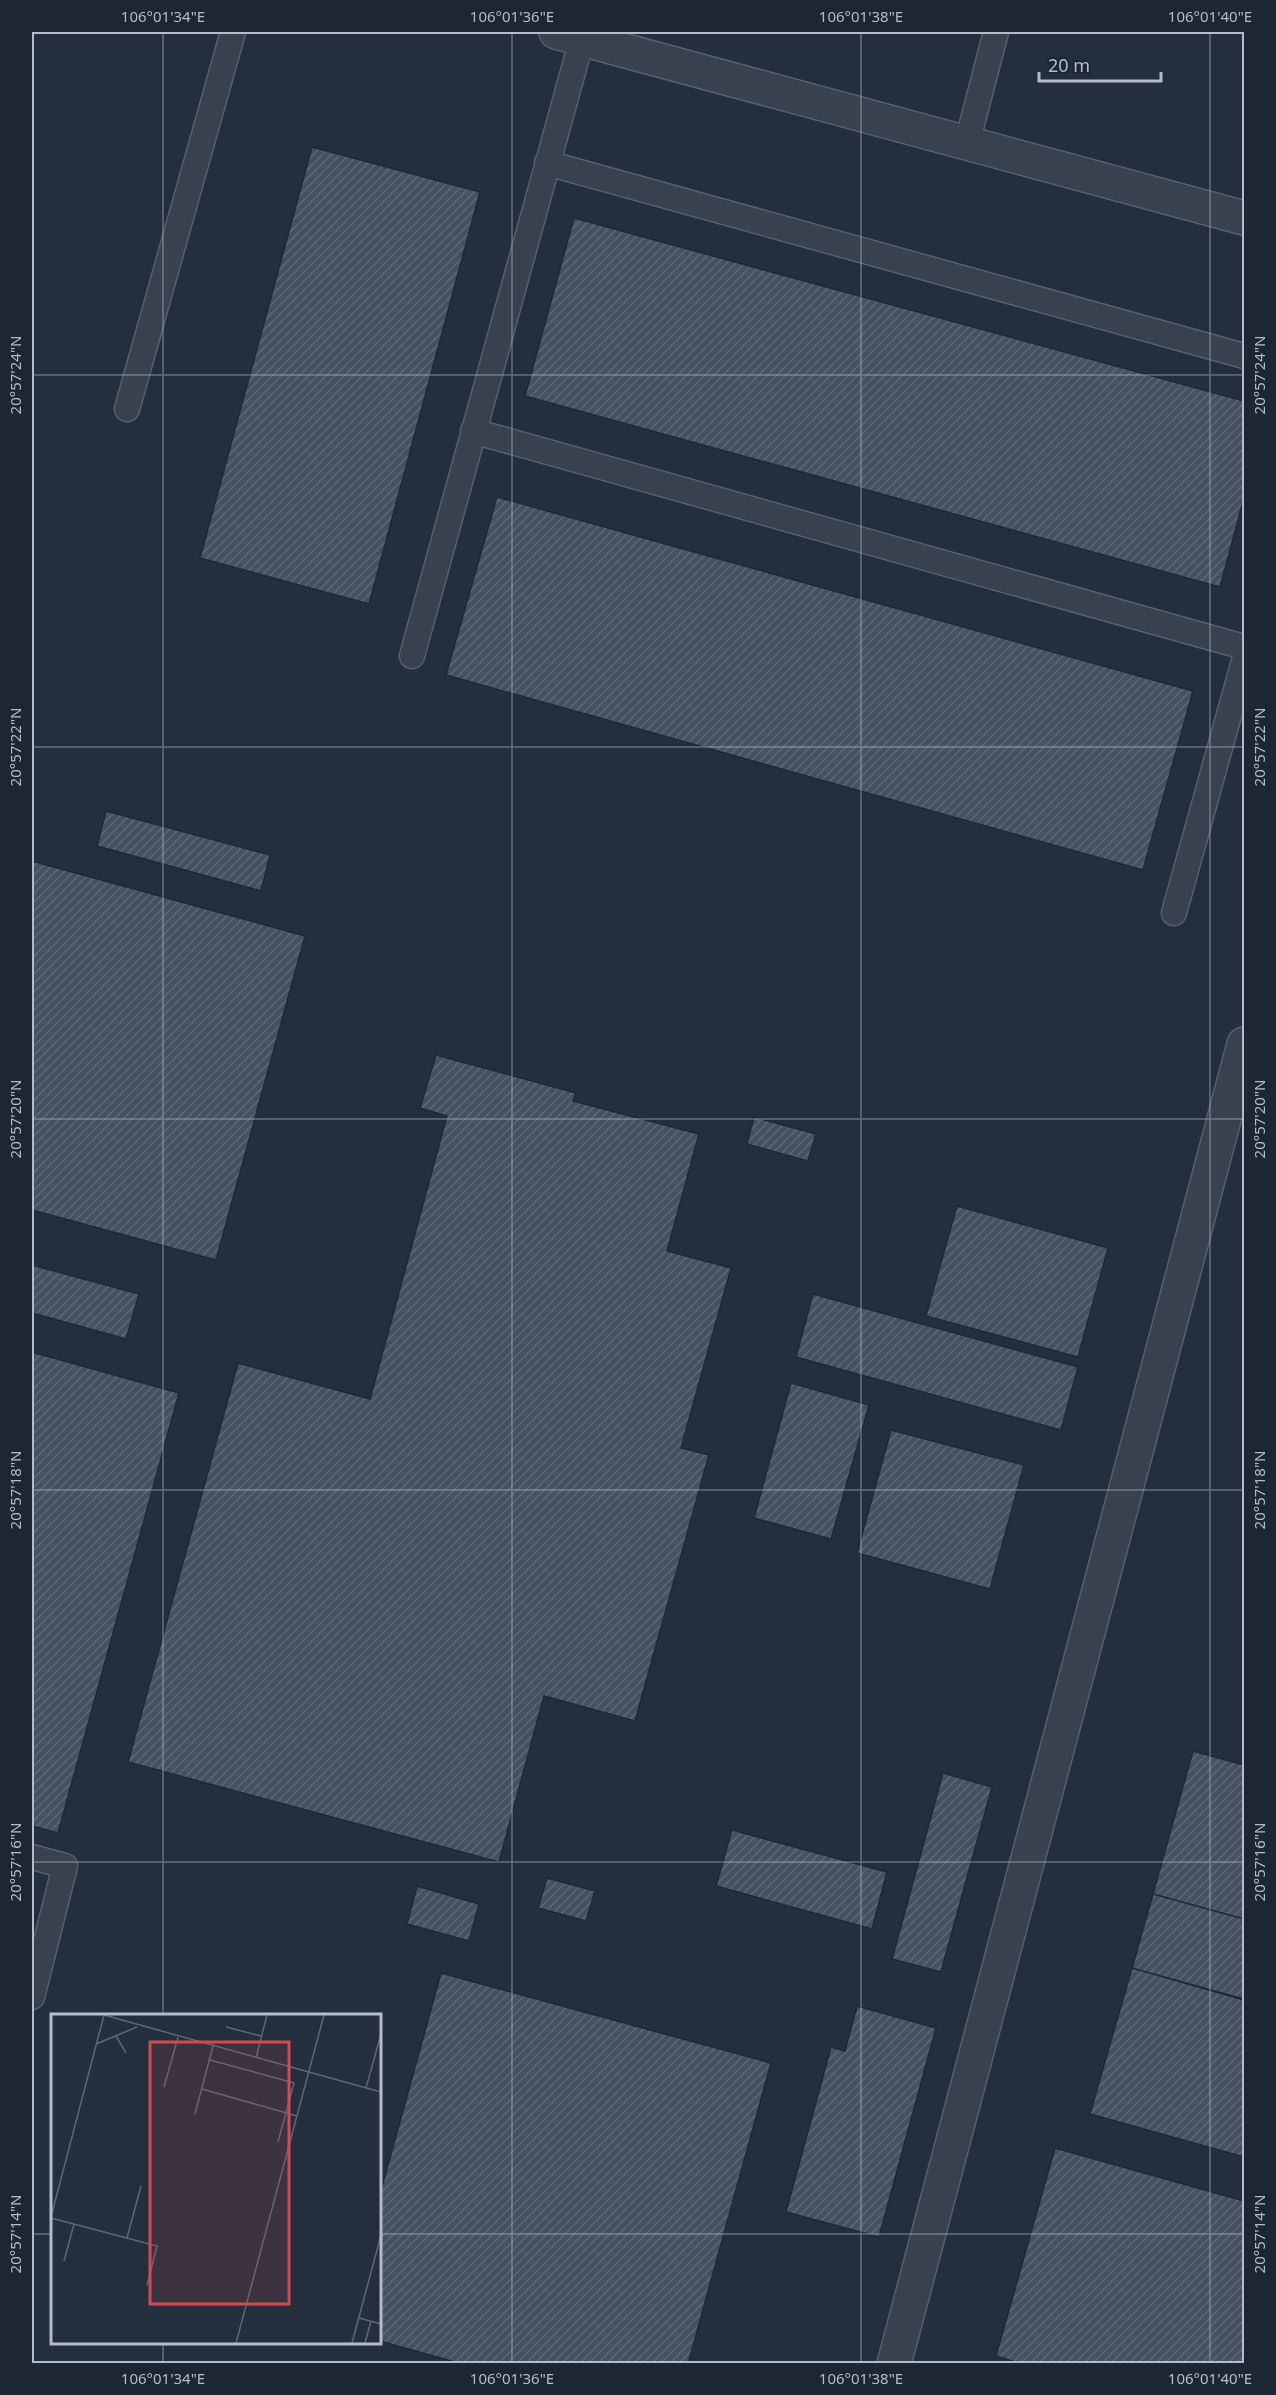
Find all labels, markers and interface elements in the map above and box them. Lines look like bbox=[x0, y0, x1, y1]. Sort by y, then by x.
text: 106°01'34"E bbox=[121, 6, 205, 26]
text: 106°01'36"E bbox=[470, 6, 554, 26]
text: 106°01'38"E bbox=[819, 6, 903, 26]
text: 106°01'40"E bbox=[1168, 6, 1252, 26]
scale bar bbox=[1039, 45, 1160, 83]
text: 20 m bbox=[1048, 53, 1090, 77]
text: 20°57'24"N bbox=[5, 336, 25, 414]
text: 20°57'24"N bbox=[1249, 336, 1269, 414]
text: 20°57'22"N bbox=[5, 708, 25, 786]
text: 20°57'22"N bbox=[1249, 708, 1269, 786]
text: 20°57'20"N bbox=[5, 1080, 25, 1158]
text: 20°57'20"N bbox=[1249, 1080, 1269, 1158]
text: 20°57'18"N bbox=[5, 1451, 25, 1529]
text: 20°57'18"N bbox=[1249, 1451, 1269, 1529]
text: 20°57'16"N bbox=[5, 1823, 25, 1901]
text: 20°57'16"N bbox=[1249, 1823, 1269, 1901]
inset map bbox=[51, 2014, 381, 2344]
text: 20°57'14"N bbox=[5, 2195, 25, 2273]
text: 20°57'14"N bbox=[1249, 2195, 1269, 2273]
text: 106°01'34"E bbox=[121, 2368, 205, 2388]
text: 106°01'36"E bbox=[470, 2368, 554, 2388]
text: 106°01'38"E bbox=[819, 2368, 903, 2388]
text: 106°01'40"E bbox=[1168, 2368, 1252, 2388]

